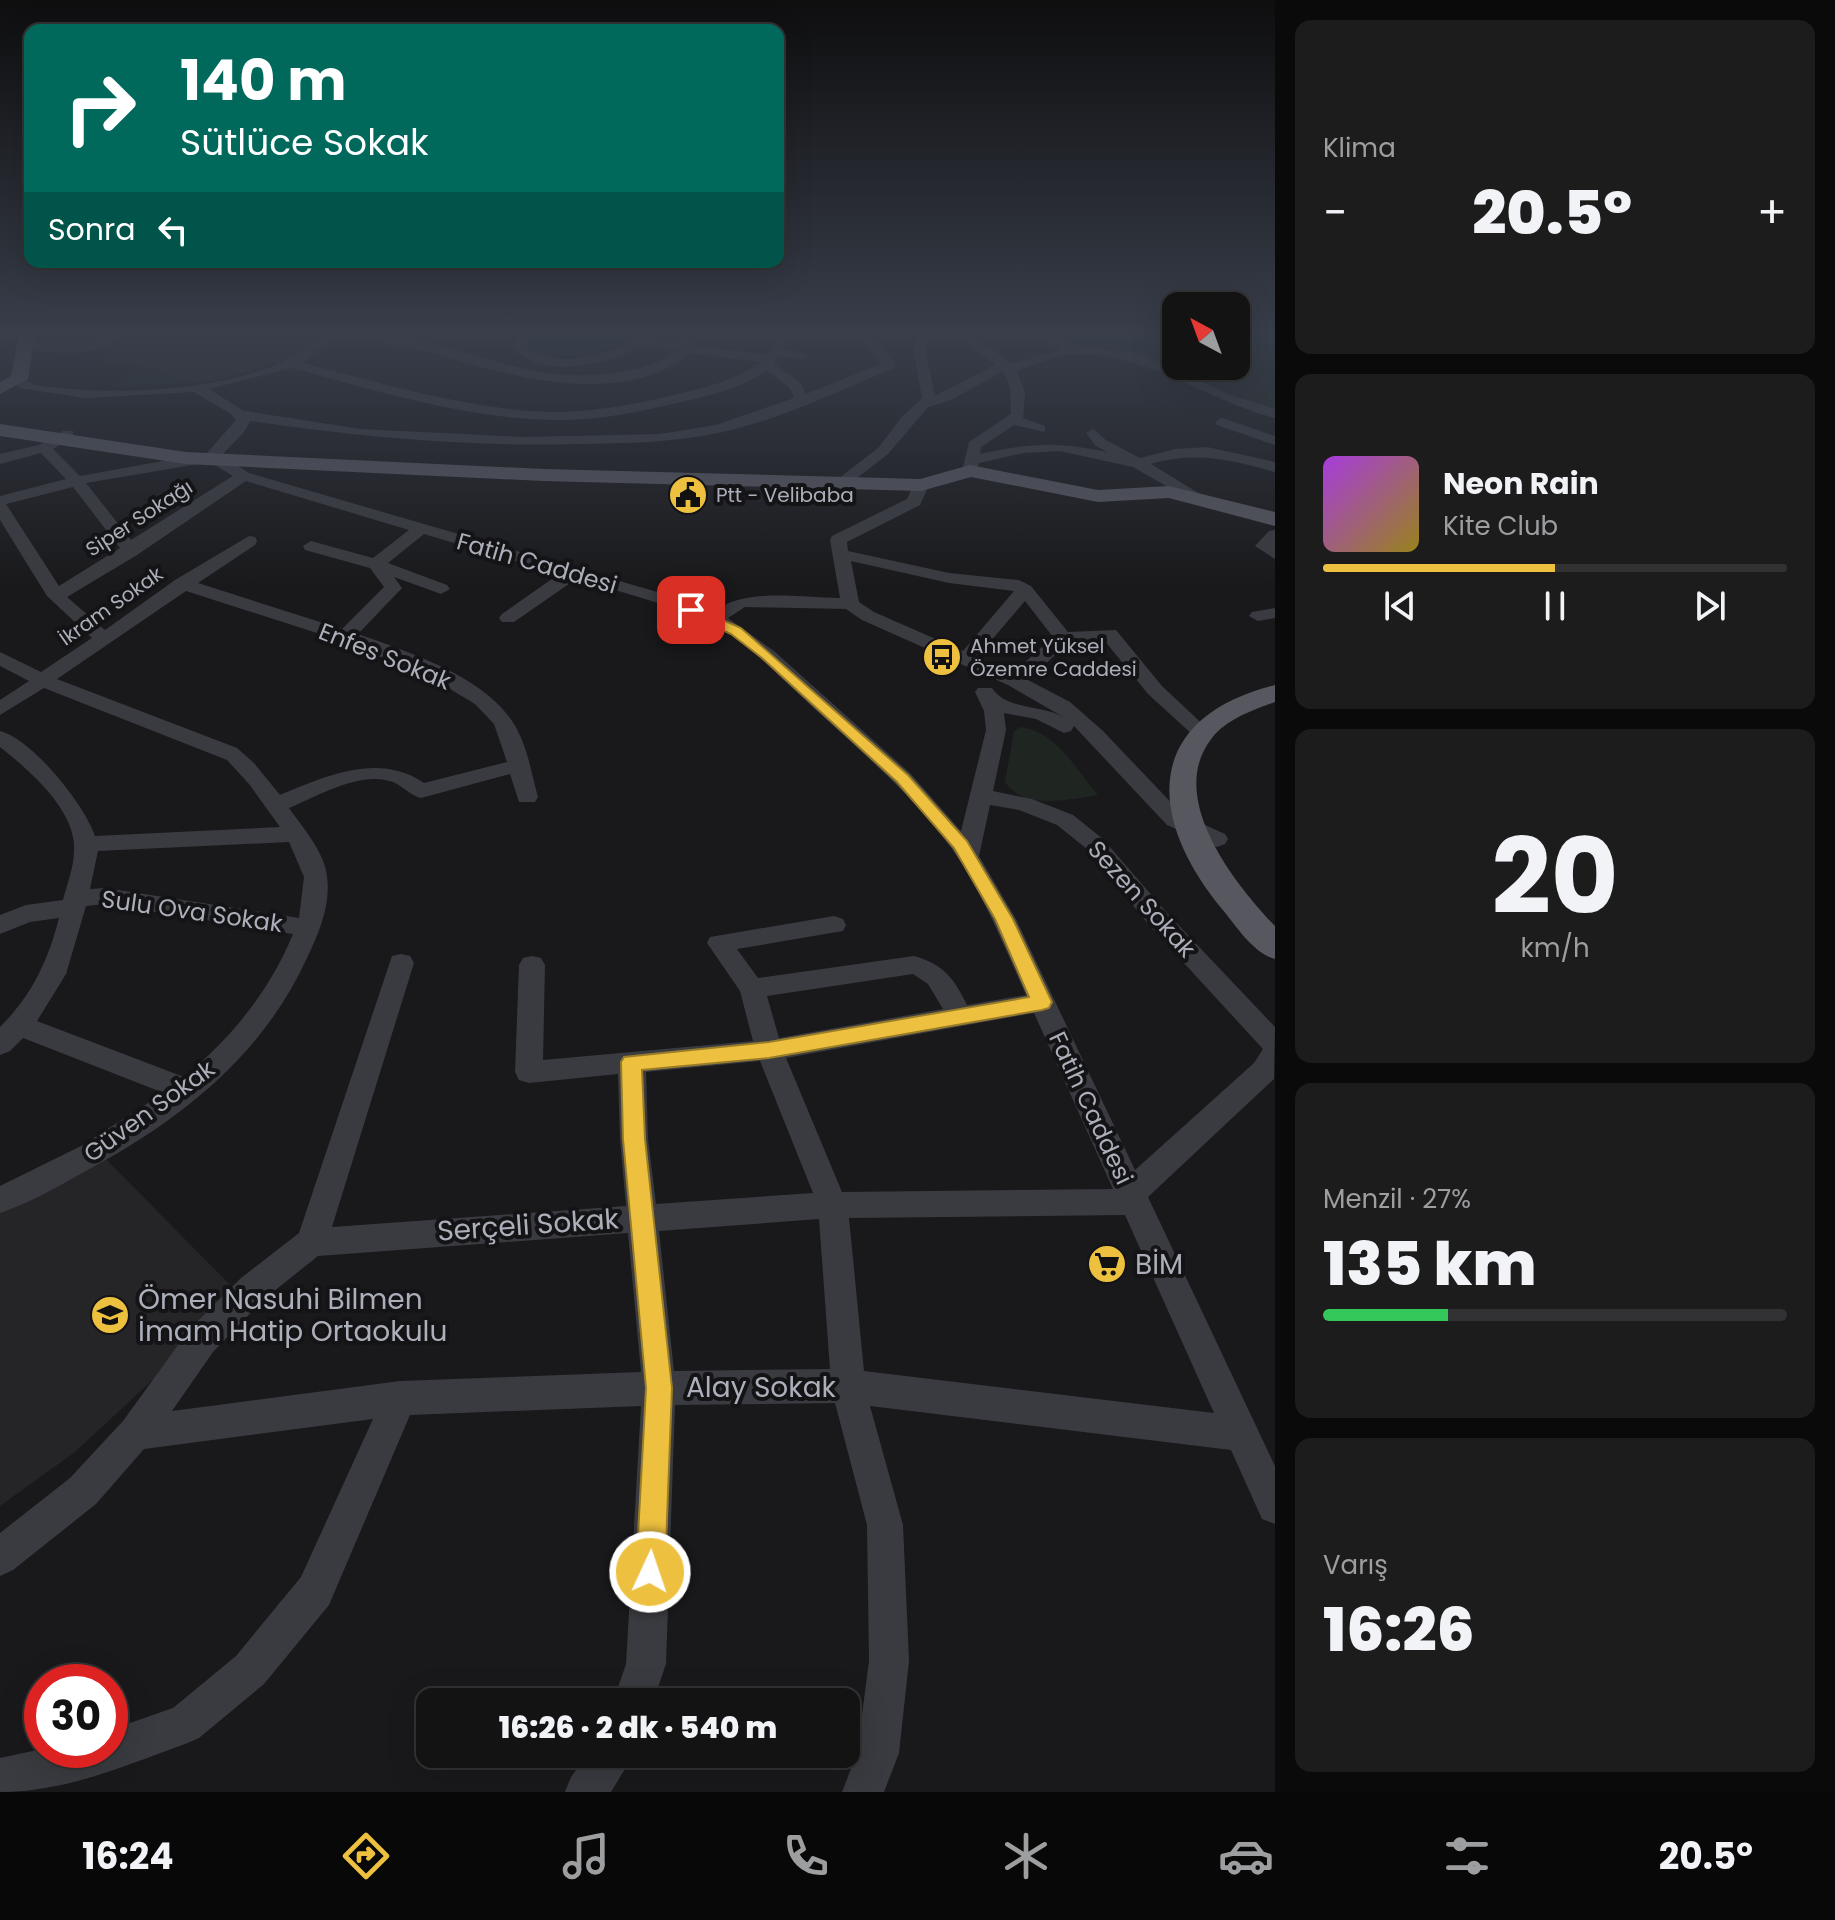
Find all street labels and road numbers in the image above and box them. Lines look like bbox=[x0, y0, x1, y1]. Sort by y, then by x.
street label: Siper Sokağı bbox=[80, 473, 198, 563]
street label: Fatih Caddesi bbox=[453, 524, 621, 602]
street label: İkram Sokak bbox=[53, 559, 169, 652]
street label: Enfes Sokak bbox=[314, 615, 457, 698]
street label: Sezen Sokak bbox=[1081, 833, 1204, 965]
street label: Sulu Ova Sokak bbox=[99, 882, 285, 940]
street label: Fatih Caddesi bbox=[1041, 1026, 1141, 1190]
street label: Güven Sokak bbox=[77, 1052, 222, 1170]
street label: Serçeli Sokak bbox=[436, 1199, 621, 1251]
street label: Alay Sokak bbox=[686, 1368, 837, 1407]

